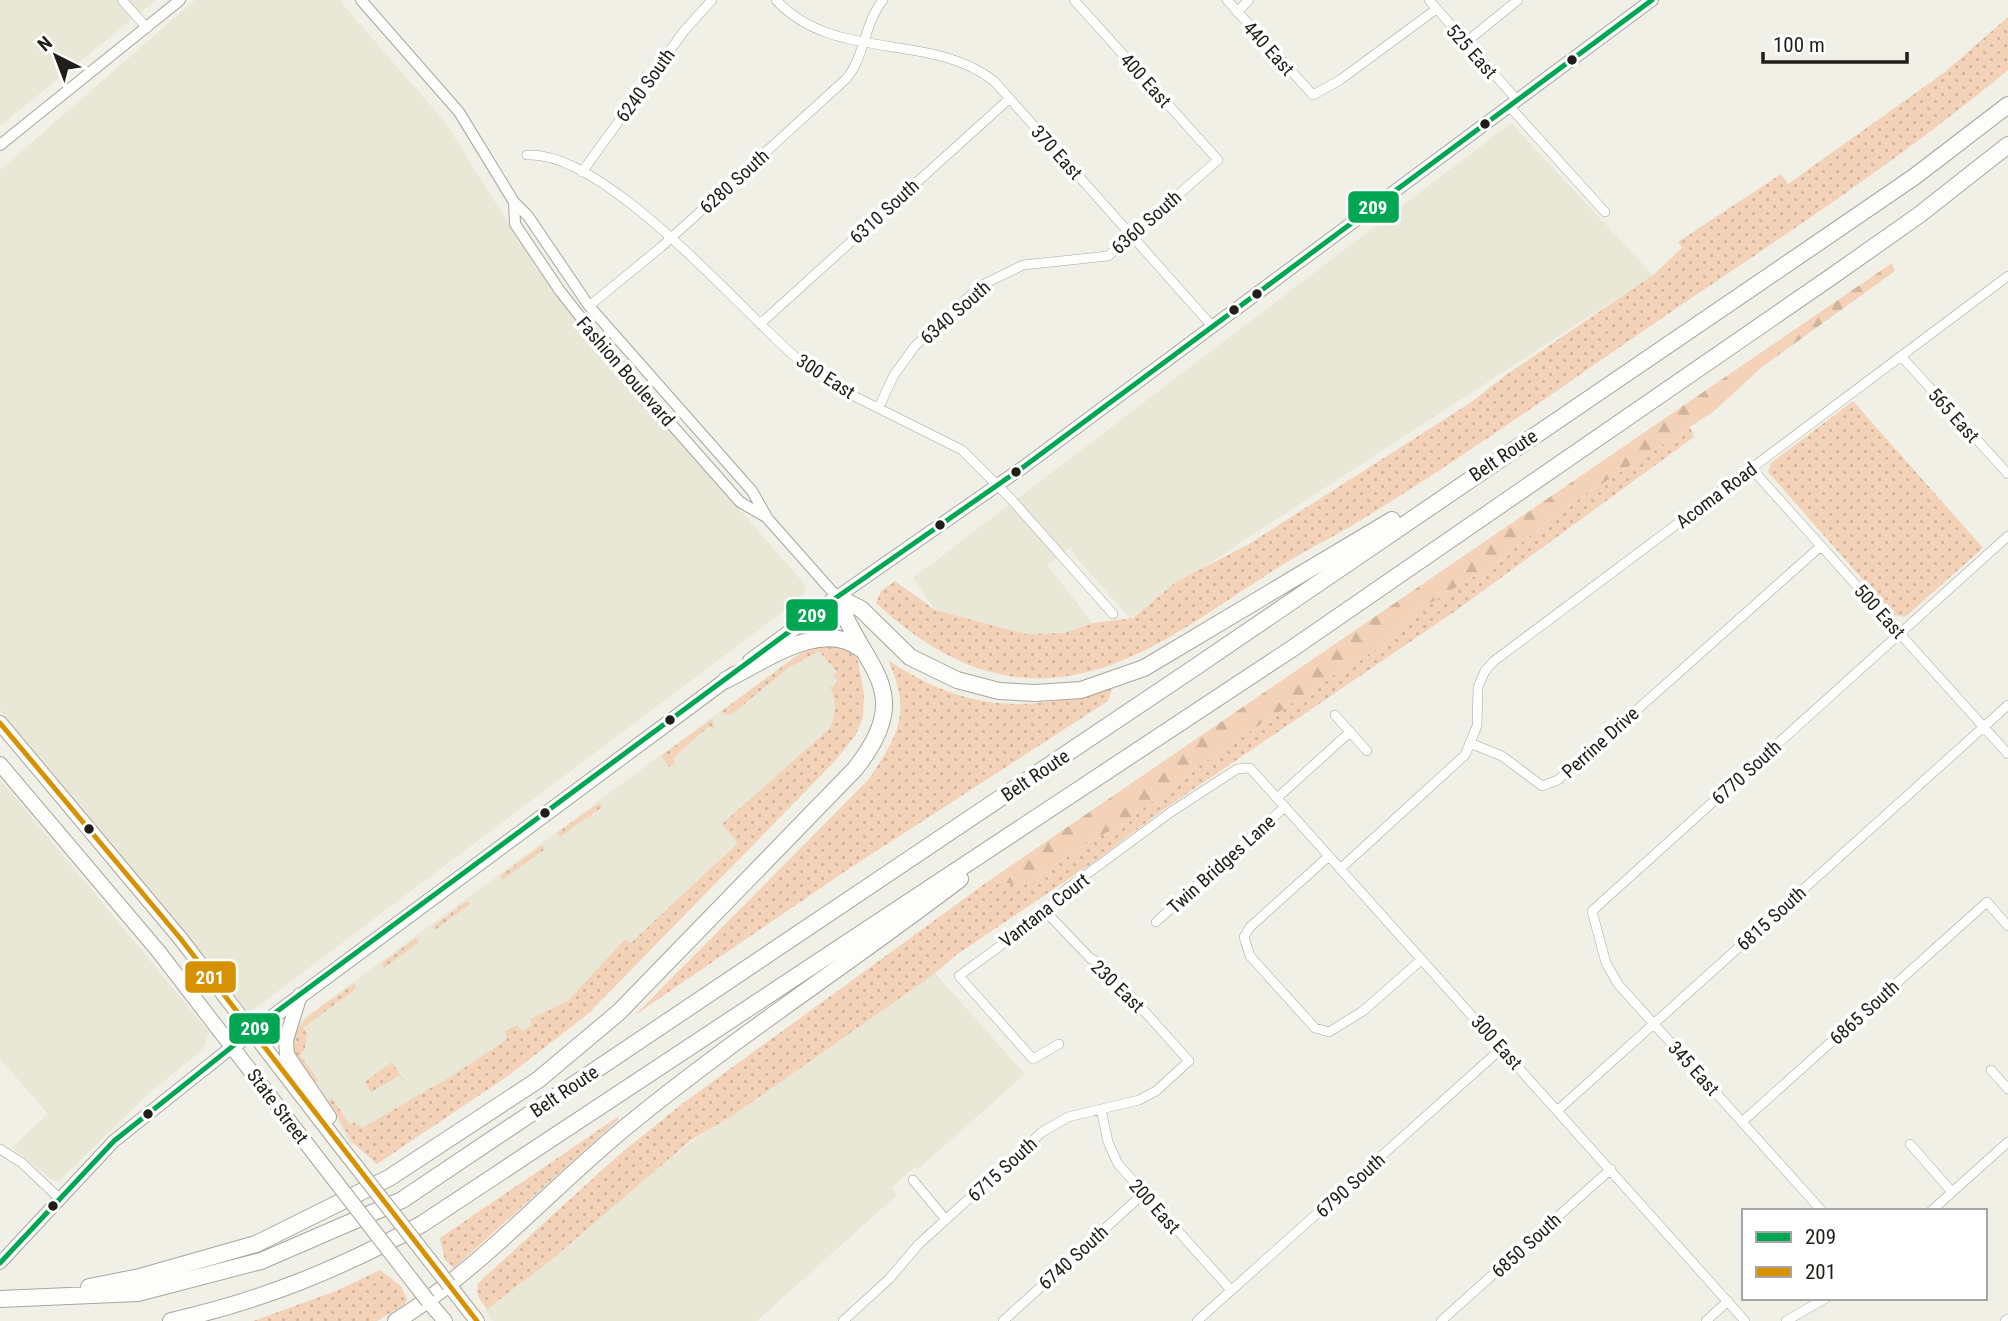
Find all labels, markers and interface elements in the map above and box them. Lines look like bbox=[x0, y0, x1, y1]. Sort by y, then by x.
street label: 440 East bbox=[1238, 16, 1299, 80]
street label: 525 East bbox=[1441, 19, 1502, 83]
north arrow bbox=[21, 21, 91, 91]
scale bar bbox=[1763, 21, 1906, 65]
text: N bbox=[33, 31, 57, 56]
text: 100 m bbox=[1773, 33, 1825, 57]
street label: 6240 South bbox=[611, 44, 680, 127]
street label: 400 East bbox=[1115, 48, 1176, 112]
unlabelled marker bbox=[1565, 53, 1579, 67]
unlabelled marker bbox=[1478, 117, 1492, 131]
street label: 370 East bbox=[1026, 120, 1087, 184]
street label: 6280 South bbox=[695, 144, 774, 218]
street label: 6310 South bbox=[845, 174, 924, 248]
street label: 6360 South bbox=[1107, 186, 1186, 259]
line badge: 209 bbox=[1347, 190, 1400, 224]
text: 209 bbox=[1359, 196, 1387, 219]
street label: 6340 South bbox=[916, 276, 995, 349]
unlabelled marker bbox=[1250, 287, 1264, 301]
unlabelled marker bbox=[1227, 303, 1241, 317]
street label: Fashion Boulevard bbox=[572, 312, 679, 431]
street label: 300 East bbox=[792, 349, 859, 404]
street label: 565 East bbox=[1923, 383, 1984, 447]
street label: Belt Route bbox=[1465, 424, 1542, 486]
street label: Acoma Road bbox=[1671, 458, 1761, 533]
unlabelled marker bbox=[1009, 465, 1023, 479]
unlabelled marker bbox=[933, 518, 947, 532]
street label: 500 East bbox=[1849, 579, 1910, 643]
line badge: 209 bbox=[785, 598, 839, 632]
text: 209 bbox=[798, 604, 826, 627]
street label: Perrine Drive bbox=[1557, 702, 1644, 783]
unlabelled marker bbox=[663, 713, 677, 727]
street label: 6770 South bbox=[1707, 735, 1786, 809]
street label: Belt Route bbox=[997, 744, 1074, 806]
unlabelled marker bbox=[538, 806, 552, 820]
street label: Twin Bridges Lane bbox=[1163, 810, 1280, 919]
unlabelled marker bbox=[82, 822, 96, 836]
street label: Vantana Court bbox=[995, 868, 1094, 952]
street label: 6815 South bbox=[1732, 881, 1811, 955]
street label: 230 East bbox=[1086, 955, 1149, 1017]
line badge: 201 bbox=[184, 960, 237, 994]
text: 201 bbox=[196, 966, 224, 989]
street label: 6865 South bbox=[1825, 975, 1904, 1049]
street label: 300 East bbox=[1466, 1010, 1527, 1074]
line badge: 209 bbox=[228, 1012, 281, 1045]
text: 209 bbox=[241, 1017, 269, 1040]
street label: 345 East bbox=[1663, 1036, 1724, 1100]
street label: Belt Route bbox=[526, 1060, 603, 1122]
street label: State Street bbox=[242, 1064, 313, 1148]
unlabelled marker bbox=[141, 1107, 155, 1121]
street label: 6715 South bbox=[963, 1132, 1042, 1206]
street label: 6790 South bbox=[1311, 1148, 1390, 1222]
street label: 200 East bbox=[1124, 1174, 1185, 1238]
unlabelled marker bbox=[46, 1199, 60, 1213]
street label: 6850 South bbox=[1487, 1208, 1566, 1282]
legend bbox=[1742, 1209, 1987, 1300]
street label: 6740 South bbox=[1034, 1220, 1113, 1294]
text: 209 bbox=[1805, 1225, 1836, 1249]
text: 201 bbox=[1805, 1260, 1836, 1284]

